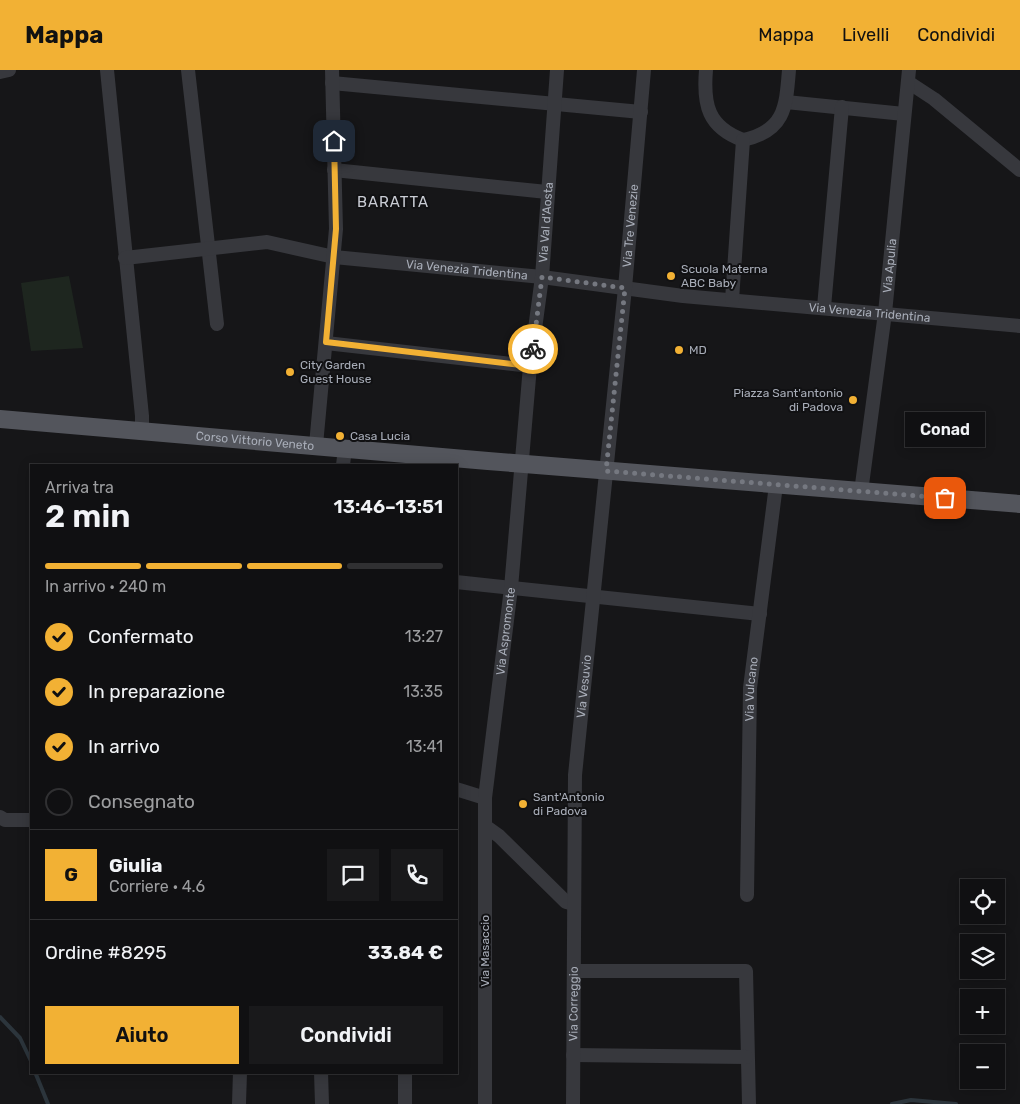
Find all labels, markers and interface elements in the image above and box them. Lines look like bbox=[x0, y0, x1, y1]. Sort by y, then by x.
text: Mappa bbox=[25, 21, 103, 49]
text: Mappa bbox=[758, 24, 814, 46]
text: Livelli bbox=[842, 24, 889, 46]
text: Condividi bbox=[917, 24, 995, 46]
pin bbox=[313, 120, 355, 162]
icon: home bbox=[320, 127, 348, 155]
street label: Via Val d'Aosta bbox=[536, 181, 556, 263]
street label: Via Tre Venezie bbox=[620, 183, 641, 268]
district label: BARATTA bbox=[357, 193, 429, 211]
street label: Via Apulia bbox=[880, 238, 899, 294]
street label: Via Venezia Tridentina bbox=[405, 257, 528, 283]
place label: Scuola Materna ABC Baby bbox=[681, 262, 768, 290]
marker: Scuola Materna ABC Baby bbox=[665, 270, 677, 282]
street label: Via Venezia Tridentina bbox=[808, 300, 931, 325]
courier bbox=[508, 324, 558, 374]
icon: bike bbox=[519, 335, 547, 363]
place label: MD bbox=[689, 343, 707, 357]
marker: MD bbox=[673, 344, 685, 356]
place label: City Garden Guest House bbox=[300, 358, 372, 386]
marker: City Garden Guest House bbox=[284, 366, 296, 378]
place label: Piazza Sant'antonio di Padova bbox=[733, 386, 843, 414]
marker: Piazza Sant'antonio di Padova bbox=[847, 394, 859, 406]
callout: Conad bbox=[905, 413, 985, 448]
text: Conad bbox=[920, 420, 970, 439]
street label: Corso Vittorio Veneto bbox=[195, 429, 315, 453]
place label: Casa Lucia bbox=[350, 429, 410, 443]
marker: Casa Lucia bbox=[334, 430, 346, 442]
pin bbox=[924, 477, 966, 519]
text: Arriva tra bbox=[45, 478, 114, 497]
icon: bag bbox=[931, 484, 959, 512]
text: 13:46–13:51 bbox=[334, 495, 443, 518]
text: 2 min bbox=[45, 497, 130, 535]
text: In arrivo · 240 m bbox=[45, 577, 166, 596]
street label: Via Aspromonte bbox=[493, 586, 518, 676]
icon: check bbox=[45, 623, 73, 651]
text: Confermato bbox=[88, 625, 194, 648]
text: 13:27 bbox=[405, 627, 443, 646]
street label: Via Vesuvio bbox=[574, 654, 594, 719]
street label: Via Vulcano bbox=[743, 656, 761, 722]
icon: check bbox=[45, 678, 73, 706]
text: In preparazione bbox=[88, 680, 225, 703]
text: 13:35 bbox=[403, 682, 443, 701]
icon: check bbox=[45, 733, 73, 761]
text: In arrivo bbox=[88, 735, 160, 758]
text: 13:41 bbox=[406, 737, 443, 756]
text: Consegnato bbox=[88, 790, 195, 813]
place label: Sant'Antonio di Padova bbox=[533, 790, 605, 818]
marker: Sant'Antonio di Padova bbox=[517, 798, 529, 810]
button: chat bbox=[327, 849, 379, 901]
button: phone bbox=[391, 849, 443, 901]
text: Giulia bbox=[109, 854, 162, 877]
text: G bbox=[64, 863, 78, 886]
text: Corriere · 4.6 bbox=[109, 877, 205, 896]
map controls bbox=[960, 879, 1005, 1089]
button: locate bbox=[960, 879, 1005, 924]
street label: Via Masaccio bbox=[478, 915, 492, 987]
button: layers bbox=[960, 934, 1005, 979]
text: Ordine #8295 bbox=[45, 941, 167, 964]
text: 33.84 € bbox=[368, 941, 443, 964]
street label: Via Correggio bbox=[566, 966, 581, 1042]
button: + bbox=[960, 989, 1005, 1034]
button: Aiuto bbox=[45, 1006, 239, 1064]
button: Condividi bbox=[249, 1006, 443, 1064]
button: − bbox=[960, 1044, 1005, 1089]

